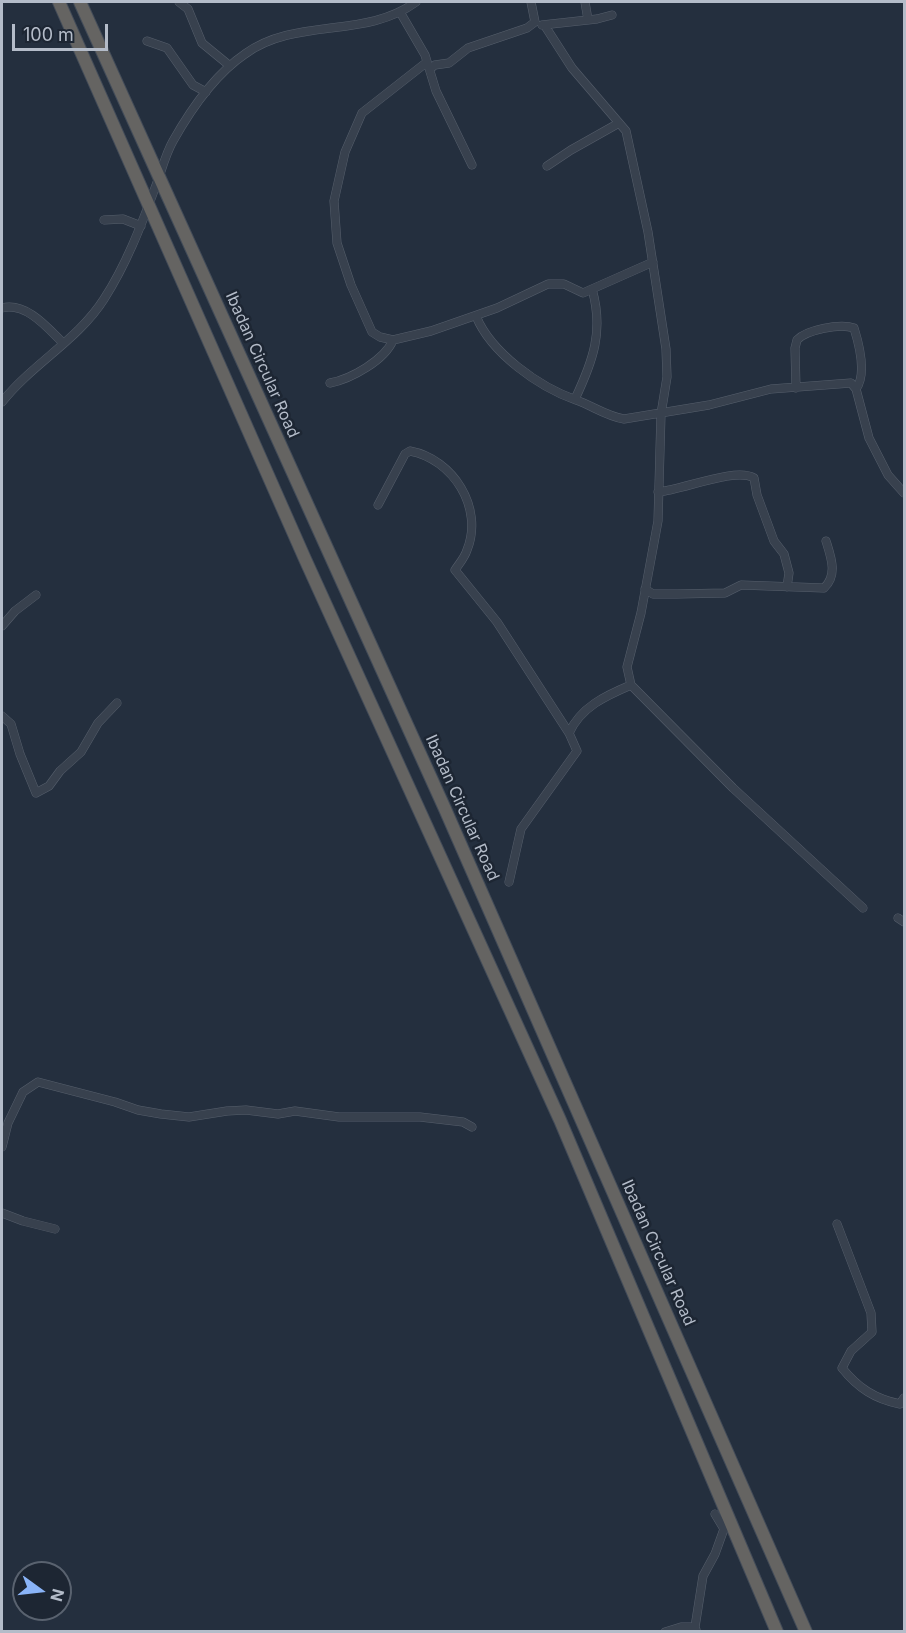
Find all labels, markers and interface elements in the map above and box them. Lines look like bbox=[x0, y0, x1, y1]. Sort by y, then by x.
scale bar bbox=[15, 12, 111, 50]
text: 100 m bbox=[23, 24, 74, 45]
street label: Ibadan Circular Road bbox=[221, 289, 303, 441]
street label: Ibadan Circular Road bbox=[421, 732, 503, 884]
street label: Ibadan Circular Road bbox=[617, 1177, 699, 1329]
north arrow bbox=[12, 1561, 72, 1621]
text: N bbox=[46, 1587, 69, 1604]

